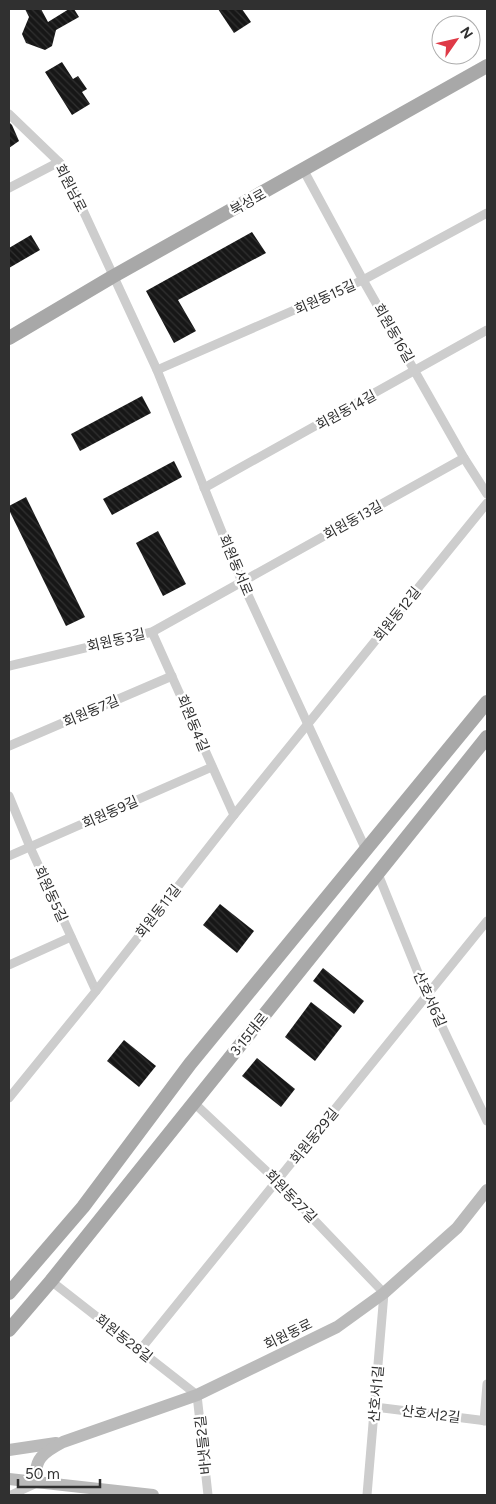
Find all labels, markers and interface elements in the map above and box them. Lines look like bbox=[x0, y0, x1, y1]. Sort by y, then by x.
north arrow bbox=[431, 15, 481, 65]
text: N bbox=[456, 24, 476, 42]
street label: 회원남로 bbox=[51, 161, 90, 215]
street label: 북성로 bbox=[227, 186, 269, 219]
street label: 회원동15길 bbox=[292, 276, 359, 319]
street label: 회원동16길 bbox=[370, 301, 417, 366]
street label: 회원동14길 bbox=[313, 387, 379, 434]
street label: 회원동13길 bbox=[321, 497, 386, 544]
street label: 회원동서로 bbox=[215, 532, 256, 598]
street label: 회원동12길 bbox=[370, 584, 424, 645]
street label: 회원동3길 bbox=[85, 626, 147, 655]
street label: 회원동7길 bbox=[61, 692, 122, 731]
street label: 회원동4길 bbox=[173, 692, 212, 754]
street label: 회원동9길 bbox=[80, 793, 141, 832]
street label: 회원동5길 bbox=[30, 864, 71, 925]
street label: 회원동11길 bbox=[132, 881, 185, 941]
street label: 산호서6길 bbox=[410, 969, 449, 1030]
street label: 3·15대로 bbox=[227, 1009, 272, 1059]
street label: 회원동29길 bbox=[287, 1105, 342, 1168]
street label: 회원동27길 bbox=[261, 1166, 320, 1226]
street label: 회원동28길 bbox=[92, 1311, 156, 1366]
street label: 회원동로 bbox=[261, 1315, 315, 1353]
street label: 산호서1길 bbox=[366, 1365, 387, 1423]
street label: 산호서2길 bbox=[400, 1402, 461, 1427]
street label: 바냇들2길 bbox=[192, 1415, 215, 1475]
scale bar bbox=[18, 1456, 100, 1488]
text: 50 m bbox=[25, 1465, 60, 1483]

